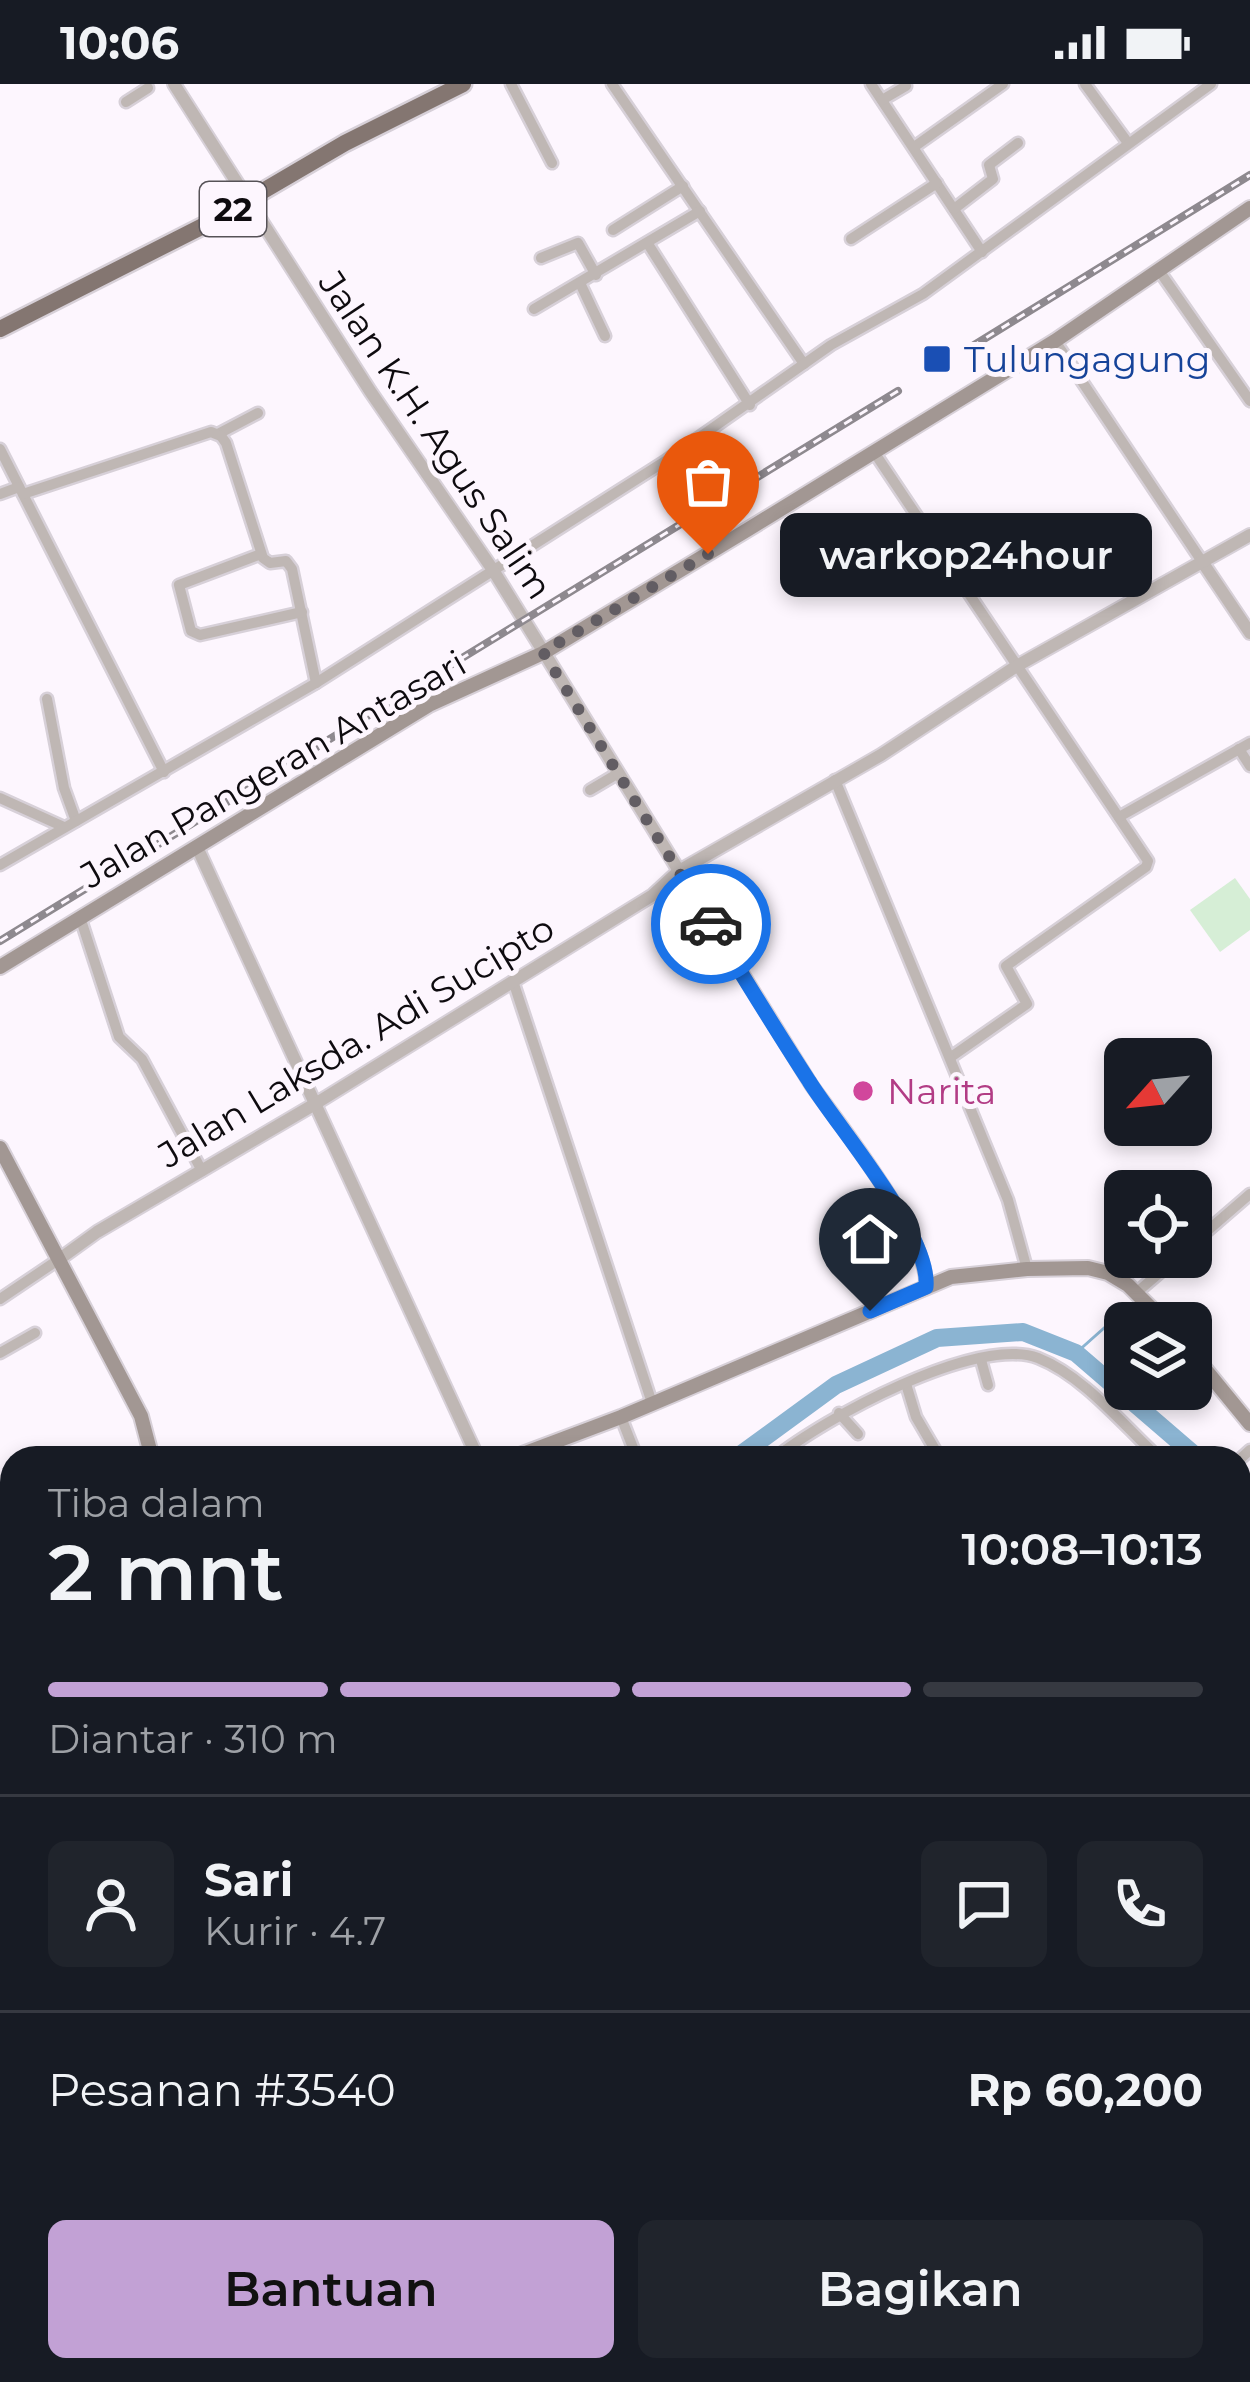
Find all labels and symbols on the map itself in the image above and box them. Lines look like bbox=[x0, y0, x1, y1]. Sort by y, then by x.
road number: 22 bbox=[200, 182, 266, 236]
street label: Jalan K.H. Agus Salim bbox=[309, 262, 562, 607]
place label: Tulungagung bbox=[964, 337, 1210, 381]
marker: Tulungagung bbox=[921, 343, 953, 375]
pin bbox=[657, 431, 759, 554]
callout: warkop24hour bbox=[780, 512, 1152, 596]
street label: Jalan Pangeran Antasari bbox=[72, 641, 473, 898]
courier bbox=[651, 864, 771, 984]
street label: Jalan Laksda. Adi Sucipto bbox=[149, 905, 562, 1177]
north arrow bbox=[1104, 1038, 1212, 1146]
place label: Narita bbox=[887, 1069, 996, 1113]
marker: Narita bbox=[850, 1078, 876, 1104]
pin bbox=[819, 1188, 921, 1311]

